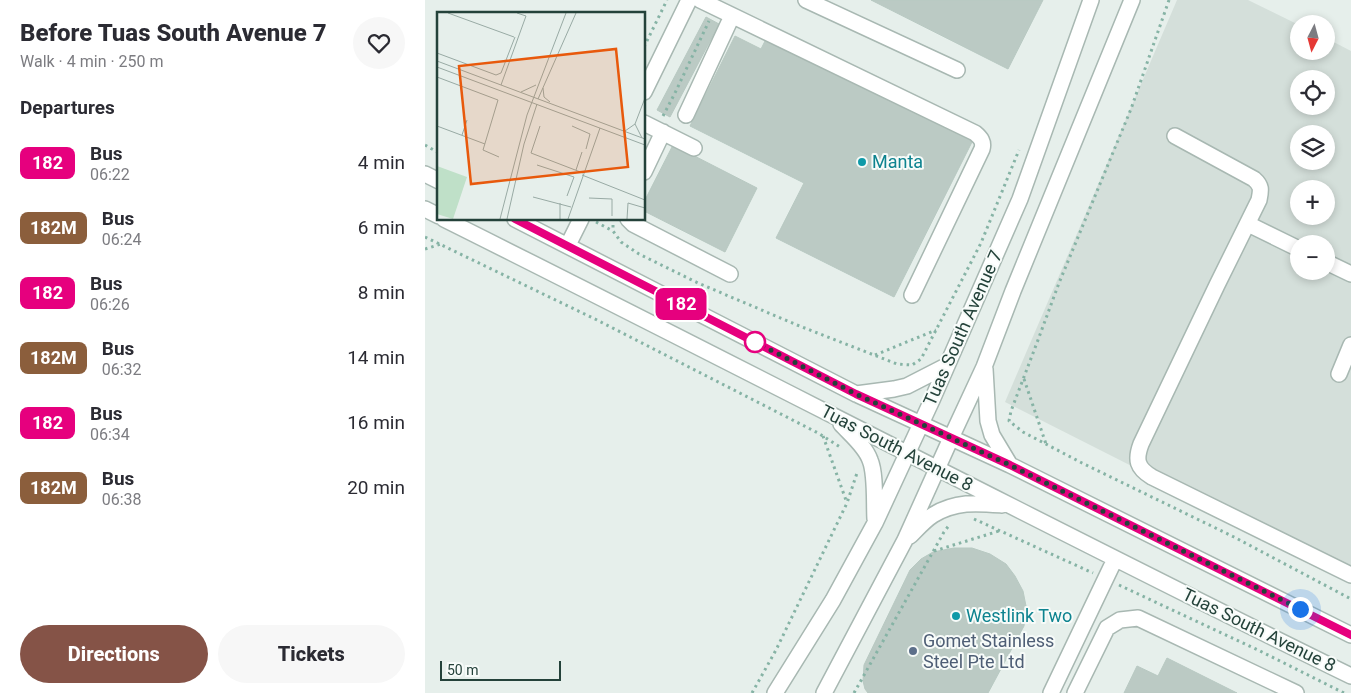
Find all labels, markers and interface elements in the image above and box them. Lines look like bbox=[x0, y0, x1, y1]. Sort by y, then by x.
inset map bbox=[437, 12, 645, 220]
north arrow bbox=[1290, 15, 1335, 60]
map controls bbox=[1290, 15, 1335, 280]
button: heart bbox=[353, 17, 405, 69]
text: Before Tuas South Avenue 7 bbox=[20, 19, 327, 47]
text: Walk · 4 min · 250 m bbox=[20, 52, 164, 71]
button: locate bbox=[1290, 70, 1335, 115]
text: Departures bbox=[20, 96, 115, 119]
button: layers bbox=[1290, 125, 1335, 170]
text: Bus bbox=[90, 142, 123, 165]
text: 4 min bbox=[358, 151, 405, 174]
place label: Manta bbox=[872, 151, 923, 172]
text: 182 bbox=[32, 152, 63, 173]
marker: Manta bbox=[856, 156, 868, 168]
text: 06:22 bbox=[90, 165, 130, 184]
button: + bbox=[1290, 180, 1335, 225]
text: Bus bbox=[102, 207, 134, 230]
text: 6 min bbox=[358, 216, 405, 239]
text: 182M bbox=[30, 217, 77, 238]
text: 06:24 bbox=[102, 230, 142, 249]
button: − bbox=[1290, 235, 1335, 280]
street label: Tuas South Avenue 7 bbox=[919, 247, 1006, 409]
text: Bus bbox=[90, 272, 123, 295]
text: 8 min bbox=[358, 281, 405, 304]
text: 182 bbox=[32, 282, 63, 303]
line badge: 182 bbox=[652, 288, 710, 320]
text: 182 bbox=[666, 293, 696, 314]
text: 06:26 bbox=[90, 295, 130, 314]
unlabelled marker bbox=[744, 331, 766, 353]
text: Bus bbox=[102, 337, 134, 360]
text: 14 min bbox=[347, 346, 405, 369]
text: 182M bbox=[30, 347, 77, 368]
text: 06:32 bbox=[102, 360, 142, 379]
street label: Tuas South Avenue 8 bbox=[818, 400, 977, 495]
text: Bus bbox=[90, 402, 123, 425]
text: 16 min bbox=[347, 411, 405, 434]
text: 182 bbox=[32, 412, 63, 433]
text: 06:34 bbox=[90, 425, 130, 444]
text: Bus bbox=[102, 467, 134, 490]
text: 20 min bbox=[347, 476, 405, 499]
text: 182M bbox=[30, 477, 77, 498]
text: 06:38 bbox=[102, 490, 142, 509]
street label: Tuas South Avenue 8 bbox=[1179, 583, 1339, 676]
your location bbox=[1288, 597, 1313, 622]
place label: Westlink Two bbox=[966, 605, 1072, 626]
marker: Westlink Two bbox=[950, 610, 962, 622]
button: Directions bbox=[20, 625, 208, 683]
button: Tickets bbox=[218, 625, 405, 683]
place label: Gomet Stainless Steel Pte Ltd bbox=[923, 630, 1054, 672]
marker: Gomet Stainless Steel Pte Ltd bbox=[907, 645, 919, 657]
scale bar bbox=[440, 658, 561, 681]
text: 50 m bbox=[447, 662, 479, 678]

